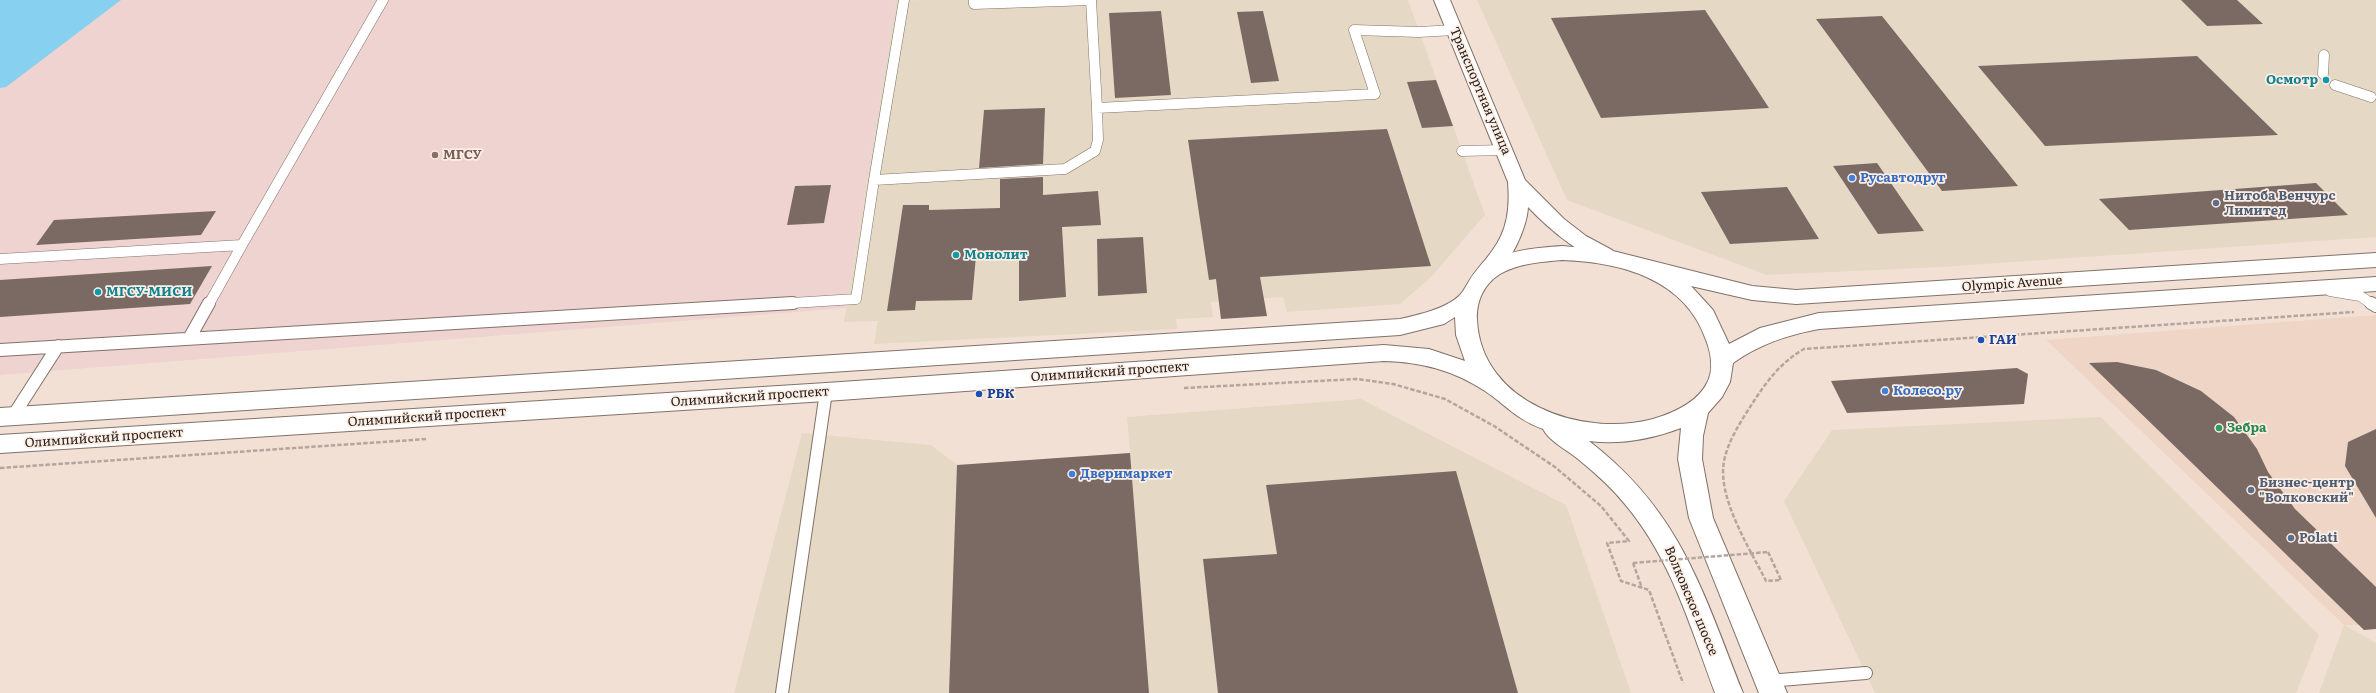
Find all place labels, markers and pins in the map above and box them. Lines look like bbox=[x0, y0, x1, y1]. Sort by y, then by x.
place label: Осмотр bbox=[2266, 72, 2318, 88]
marker: Осмотр bbox=[2321, 75, 2331, 85]
place label: МГСУ bbox=[443, 147, 482, 163]
marker: МГСУ bbox=[430, 150, 440, 160]
place label: Русавтодруг bbox=[1860, 170, 1946, 186]
marker: Русавтодруг bbox=[1847, 173, 1857, 183]
place label: Нитоба Венчурс Лимитед bbox=[2224, 188, 2336, 219]
marker: Нитоба Венчурс Лимитед bbox=[2211, 198, 2221, 208]
place label: Монолит bbox=[964, 247, 1028, 263]
marker: Монолит bbox=[951, 250, 961, 260]
place label: МГСУ-МИСИ bbox=[106, 284, 192, 300]
marker: МГСУ-МИСИ bbox=[93, 287, 103, 297]
place label: ГАИ bbox=[1989, 332, 2017, 348]
marker: ГАИ bbox=[1976, 335, 1986, 345]
place label: Колесо.ру bbox=[1893, 383, 1962, 399]
place label: РБК bbox=[987, 386, 1014, 402]
marker: Колесо.ру bbox=[1880, 386, 1890, 396]
marker: РБК bbox=[974, 389, 984, 399]
place label: Зебра bbox=[2227, 420, 2266, 436]
marker: Зебра bbox=[2214, 423, 2224, 433]
place label: Дверимаркет bbox=[1080, 466, 1173, 482]
marker: Дверимаркет bbox=[1067, 469, 1077, 479]
place label: Бизнес-центр "Волковский" bbox=[2259, 475, 2355, 506]
marker: Бизнес-центр "Волковский" bbox=[2246, 485, 2256, 495]
place label: Polati bbox=[2299, 530, 2338, 546]
marker: Polati bbox=[2286, 533, 2296, 543]

